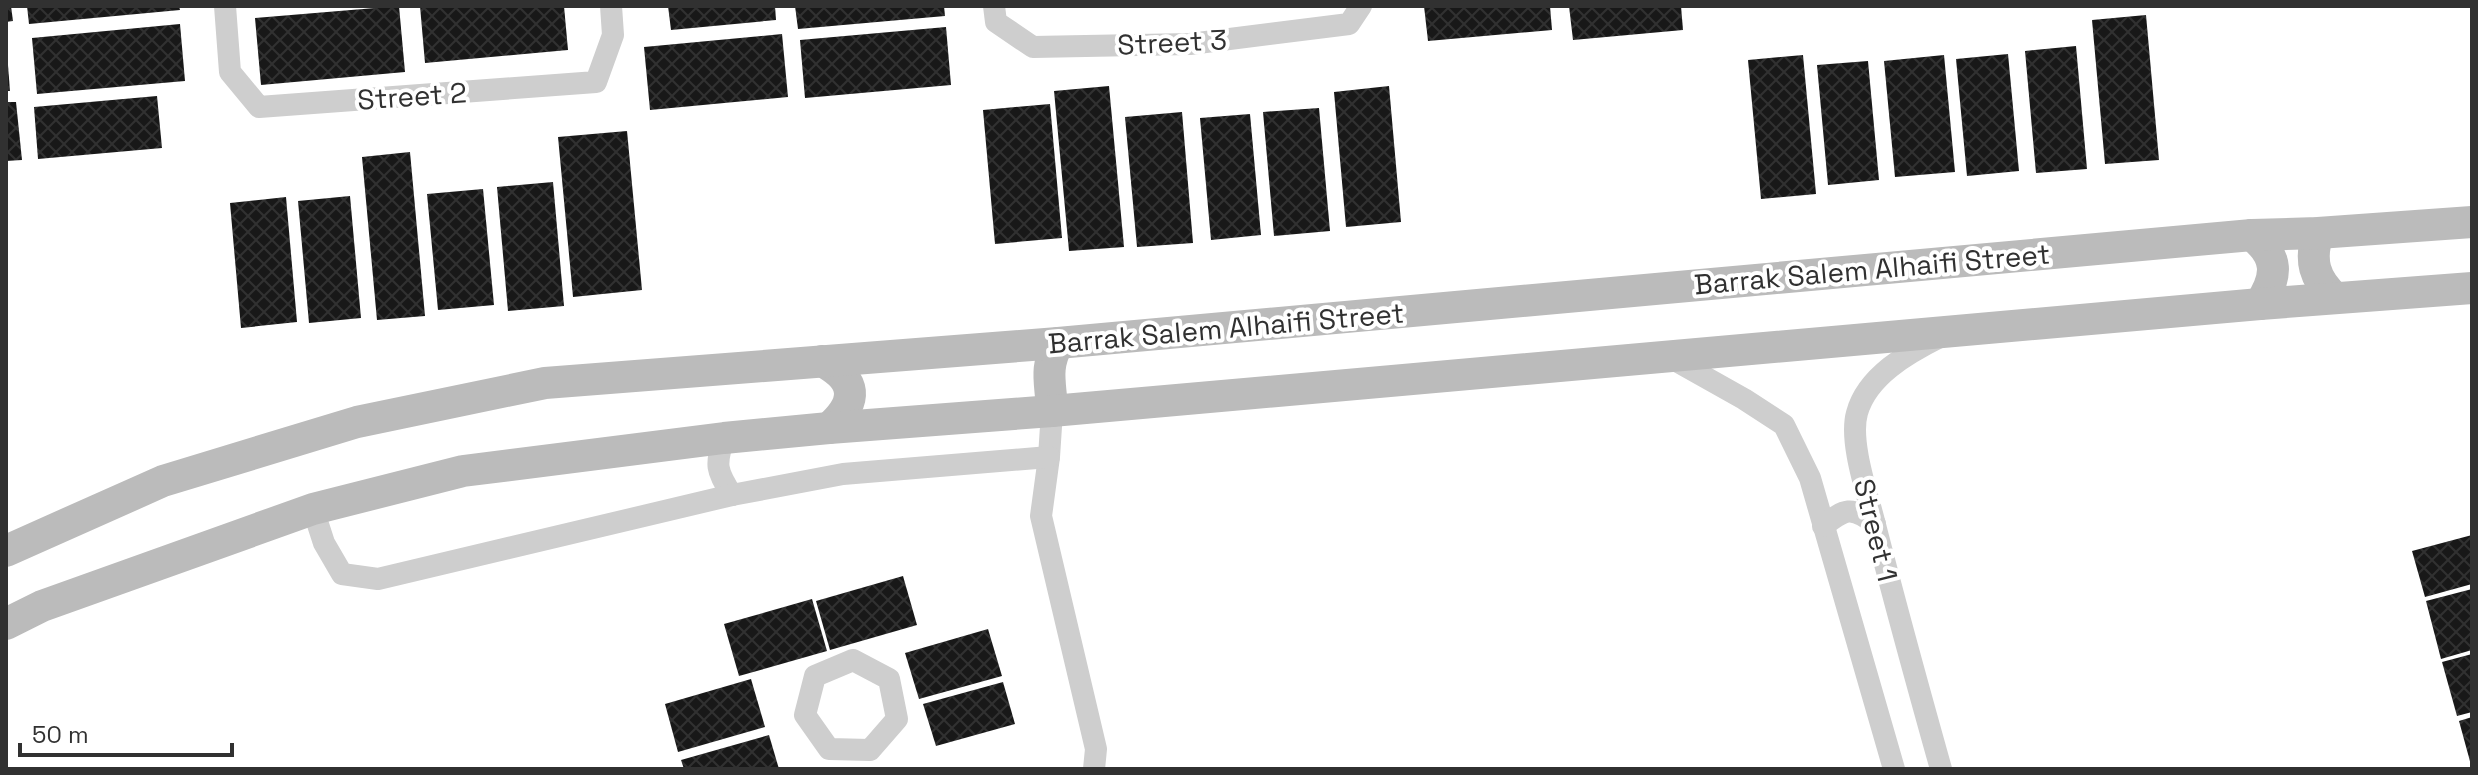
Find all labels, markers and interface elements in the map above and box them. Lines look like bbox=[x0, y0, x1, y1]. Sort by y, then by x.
street label: Street 3 bbox=[1116, 21, 1228, 63]
street label: Street 2 bbox=[356, 74, 468, 118]
street label: Barrak Salem Alhaifi Street bbox=[1693, 236, 2051, 302]
street label: Barrak Salem Alhaifi Street bbox=[1047, 295, 1405, 361]
street label: Street 1 bbox=[1846, 475, 1906, 585]
scale bar bbox=[20, 707, 232, 757]
text: 50 m bbox=[32, 719, 89, 750]

